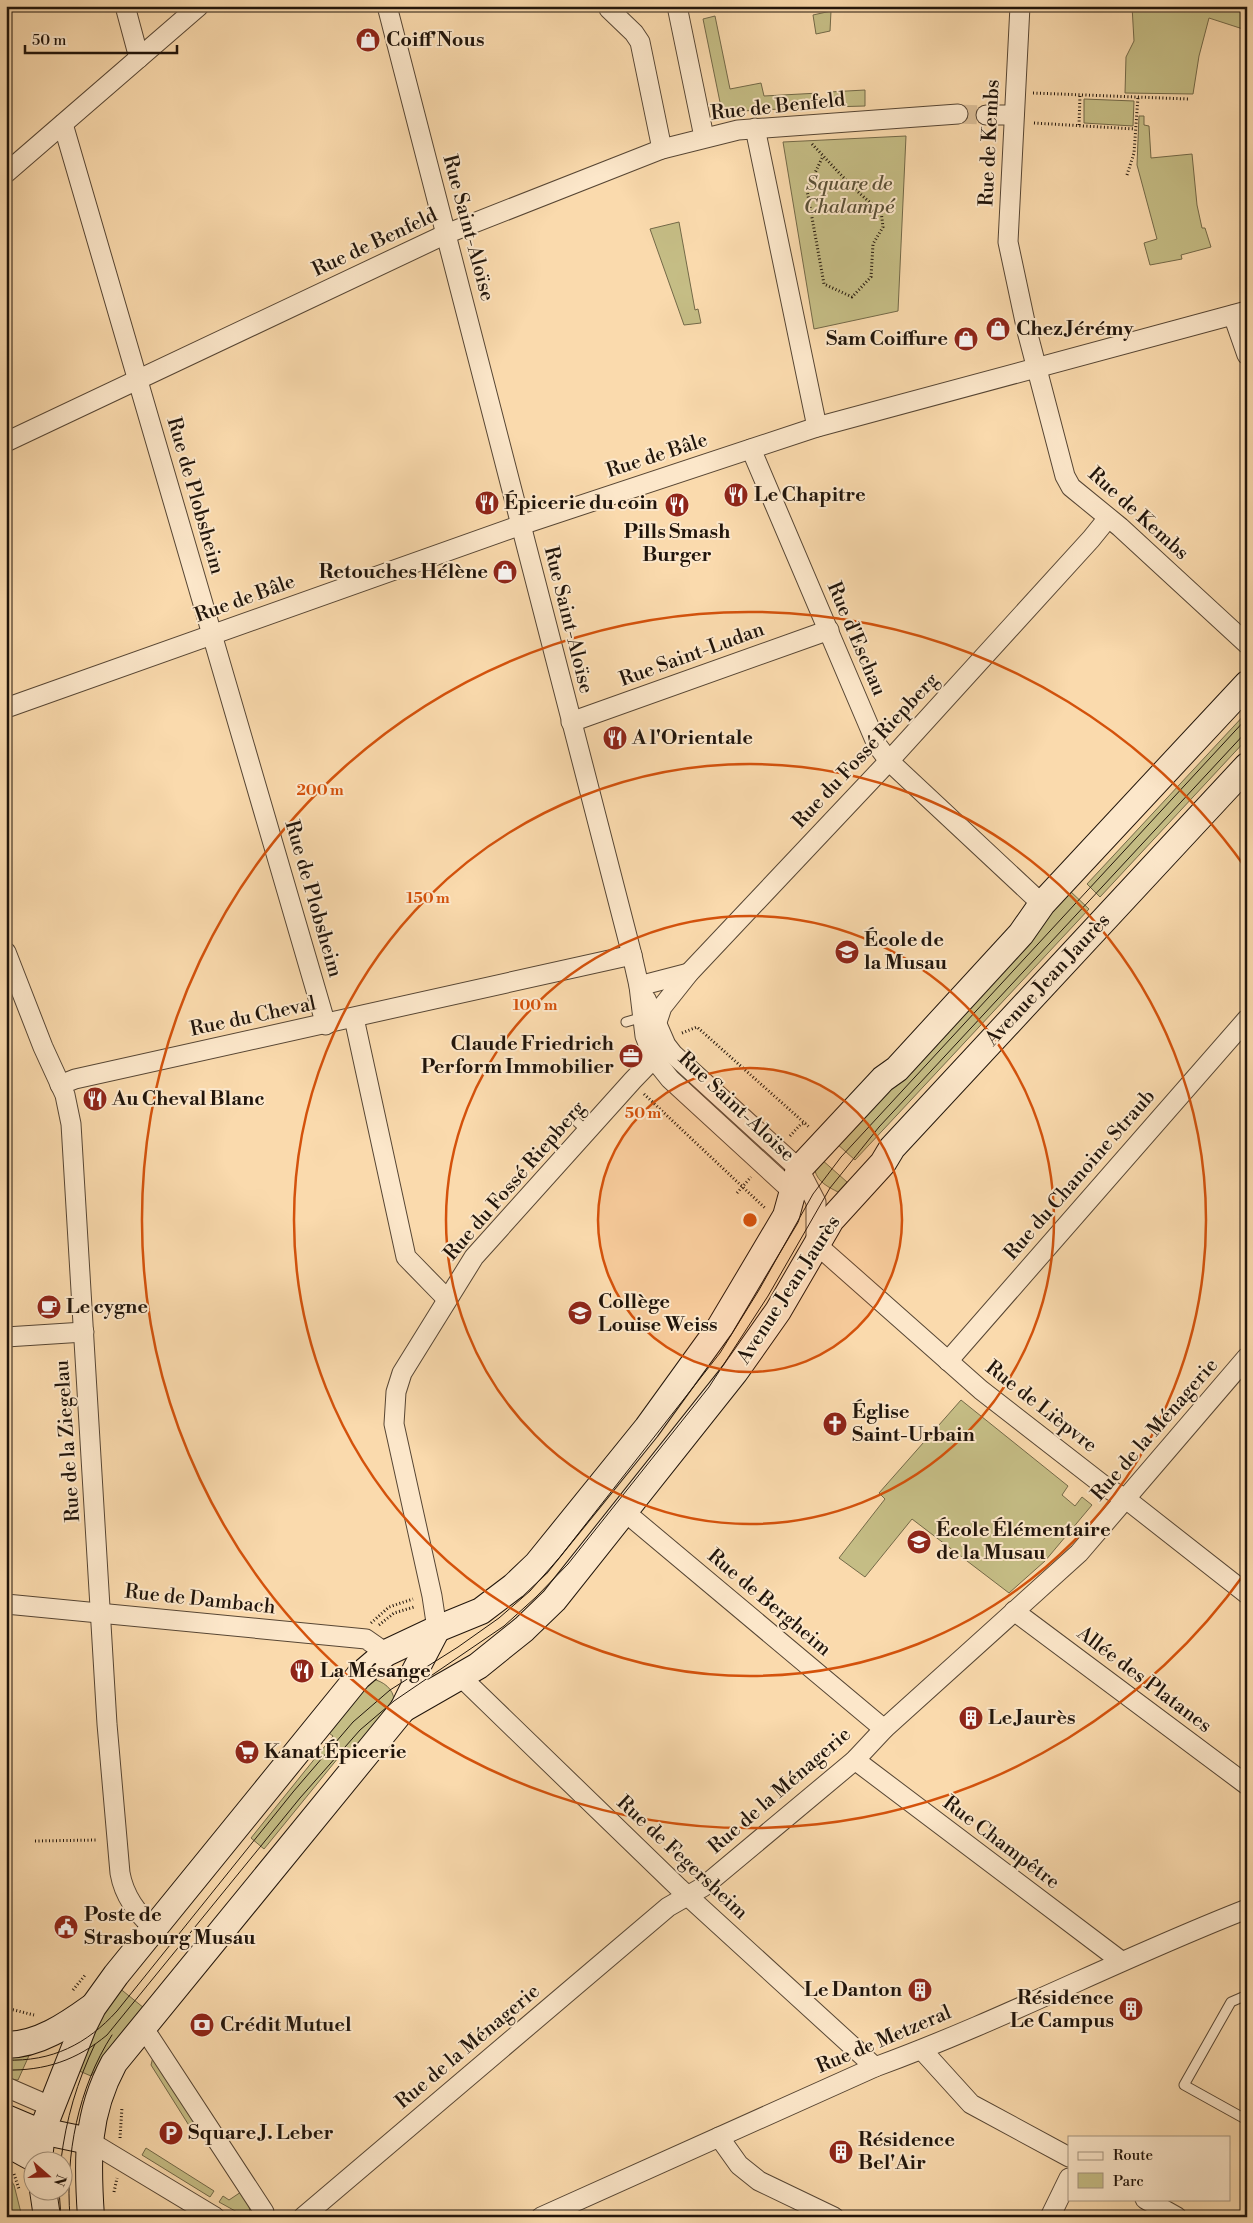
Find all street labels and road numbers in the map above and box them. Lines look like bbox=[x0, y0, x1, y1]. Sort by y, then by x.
street label: Rue de Kembs bbox=[974, 79, 1006, 207]
street label: Rue de Benfeld bbox=[709, 87, 847, 127]
street label: Rue Saint-Aloïse bbox=[436, 152, 500, 304]
street label: Rue de Benfeld bbox=[308, 203, 442, 283]
street label: Rue de Plobsheim bbox=[161, 415, 229, 578]
street label: Rue de Bâle bbox=[603, 428, 711, 484]
street label: Rue de Kembs bbox=[1082, 462, 1194, 566]
street label: Rue Saint-Aloïse bbox=[538, 544, 598, 696]
street label: Rue de Bâle bbox=[191, 569, 299, 629]
street label: Rue d'Eschau bbox=[821, 578, 891, 700]
street label: Rue Saint-Ludan bbox=[616, 617, 768, 693]
street label: Rue du Fossé Riepberg bbox=[787, 668, 945, 834]
street label: Rue de Plobsheim bbox=[279, 818, 347, 981]
street label: Avenue Jean Jaurès bbox=[979, 909, 1116, 1052]
street label: Rue du Cheval bbox=[188, 991, 318, 1043]
street label: Rue Saint-Aloïse bbox=[672, 1046, 800, 1168]
street label: Rue du Chanoine Straub bbox=[999, 1085, 1161, 1265]
street label: Rue du Fossé Riepberg bbox=[439, 1096, 592, 1266]
street label: Avenue Jean Jaurès bbox=[731, 1211, 846, 1370]
street label: Rue de la Ménagerie bbox=[1086, 1354, 1224, 1506]
street label: Rue de Lièpvre bbox=[980, 1356, 1102, 1458]
street label: Rue de la Ziegelau bbox=[50, 1358, 86, 1523]
street label: Rue de Bergheim bbox=[702, 1544, 836, 1662]
street label: Rue de Dambach bbox=[123, 1580, 277, 1620]
street label: Allée des Platanes bbox=[1071, 1621, 1216, 1739]
street label: Rue de la Ménagerie bbox=[704, 1722, 856, 1860]
street label: Rue de Fegersheim bbox=[611, 1791, 753, 1926]
street label: Rue Champêtre bbox=[938, 1791, 1064, 1895]
street label: Rue de la Ménagerie bbox=[391, 1979, 545, 2115]
street label: Rue de Metzeral bbox=[813, 2000, 955, 2080]

